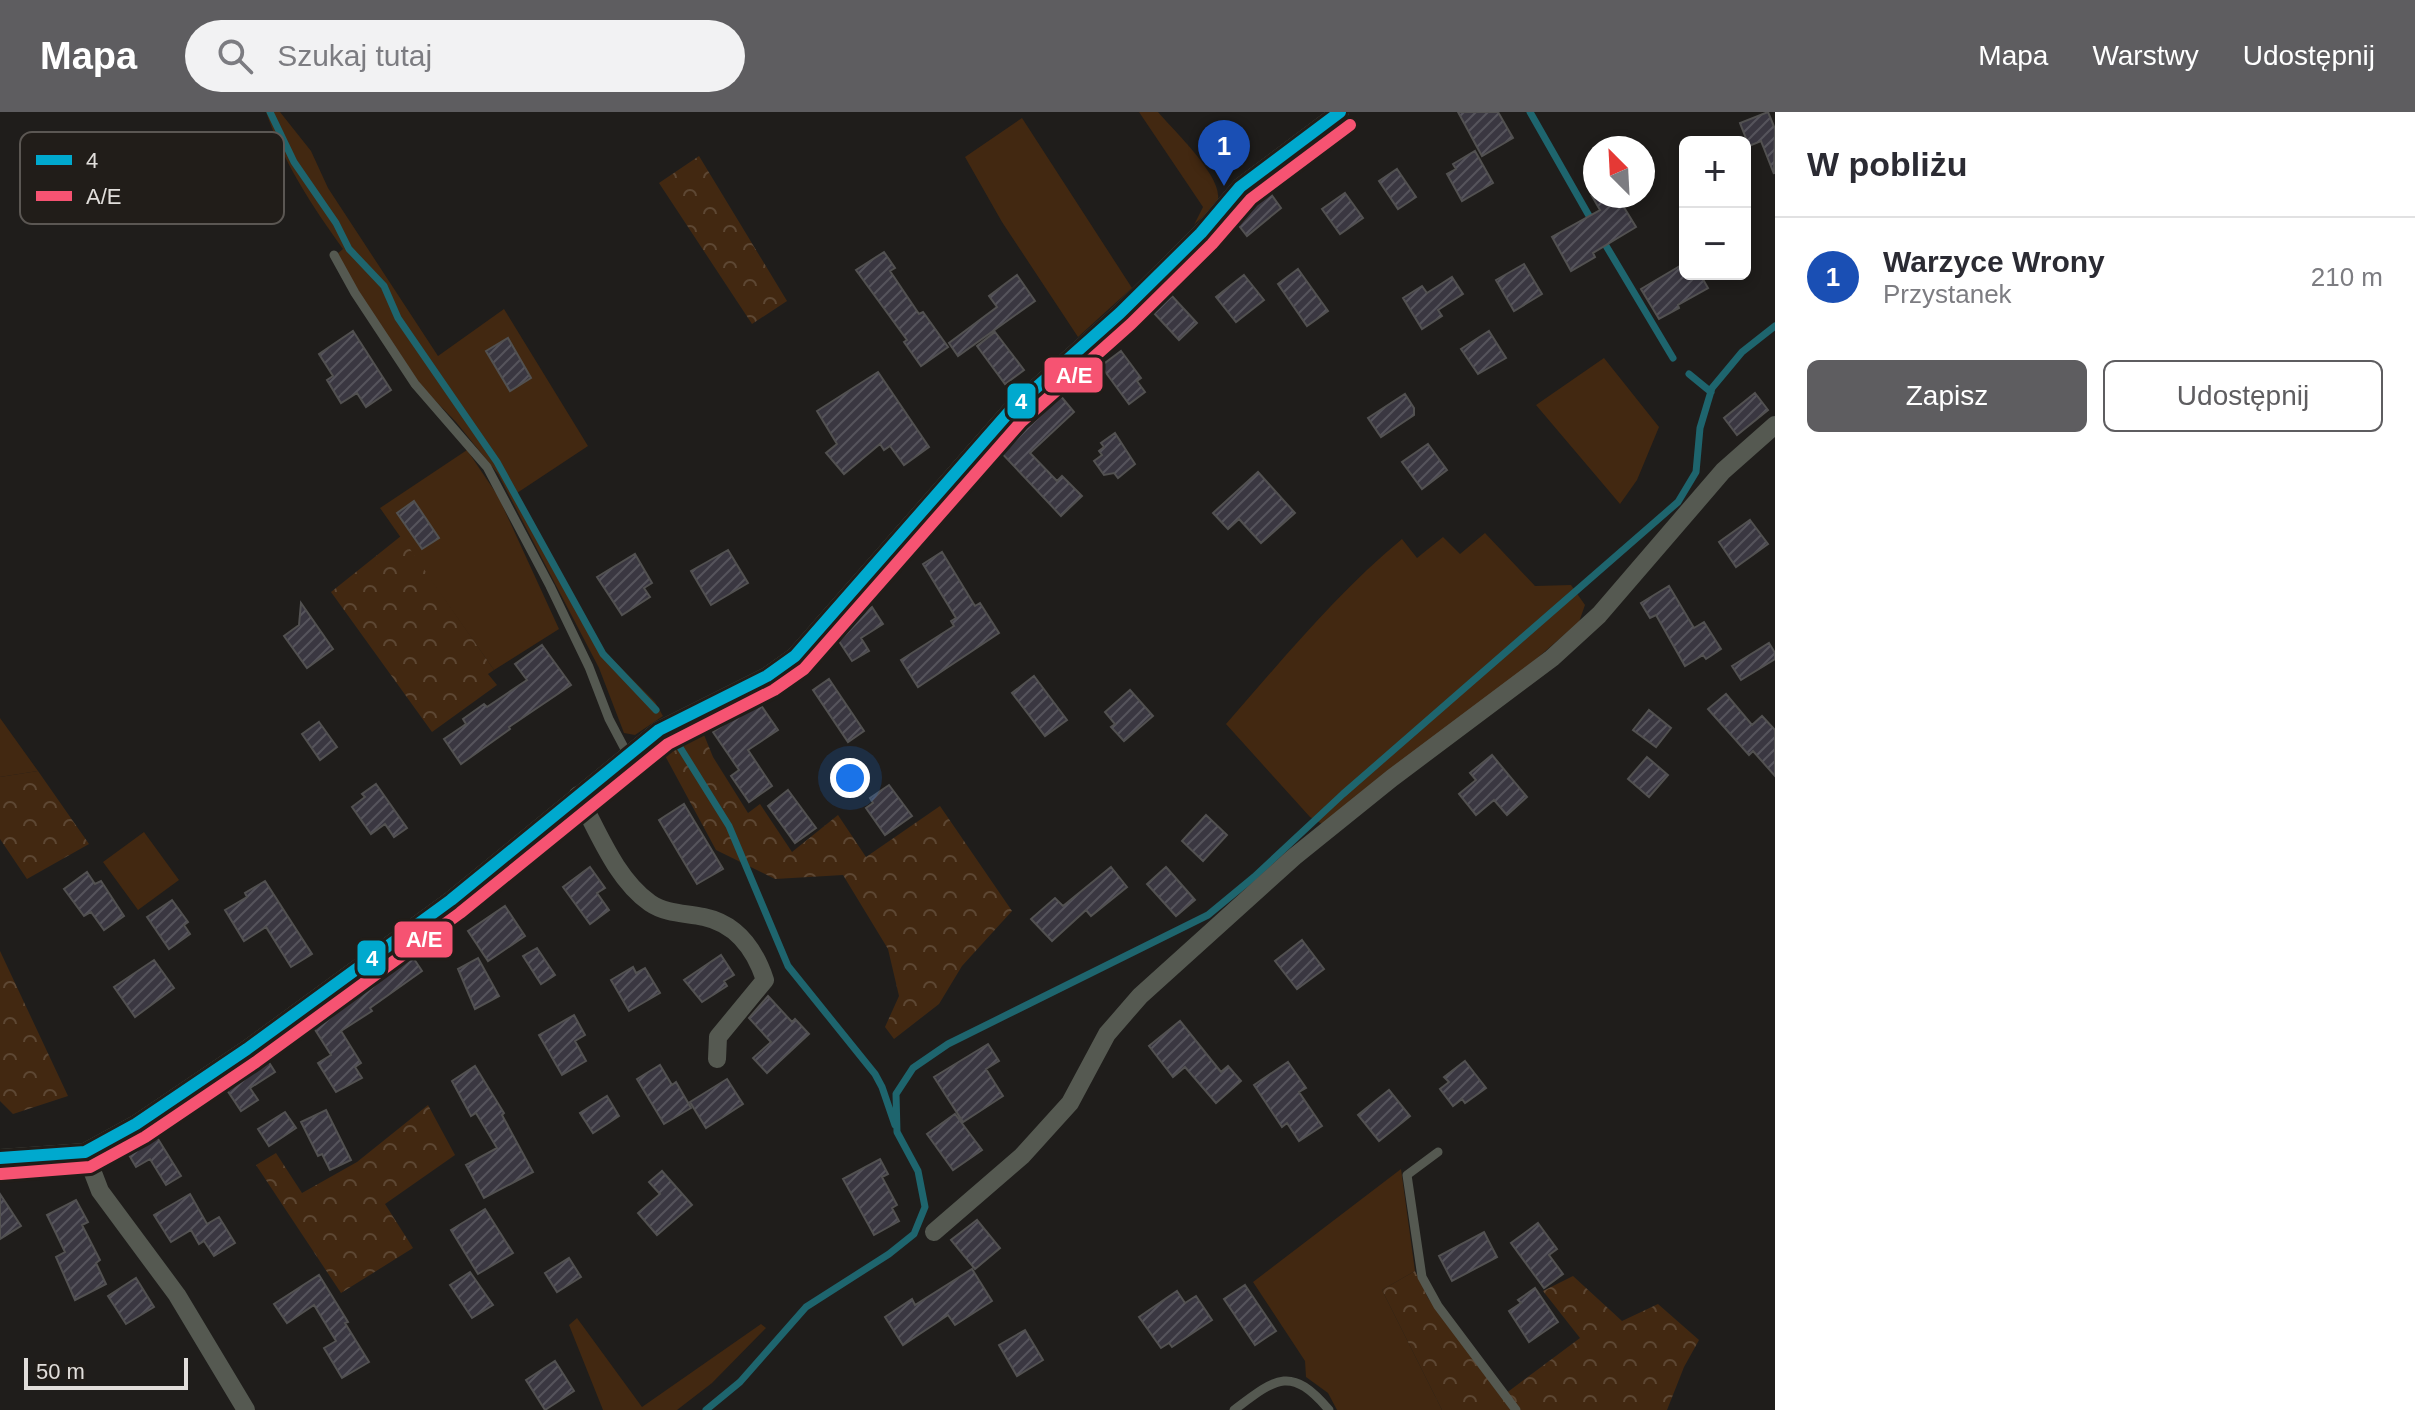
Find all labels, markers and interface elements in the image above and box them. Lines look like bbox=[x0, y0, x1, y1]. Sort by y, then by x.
search box bbox=[185, 20, 745, 92]
icon: search bbox=[213, 34, 257, 78]
text: Mapa bbox=[40, 35, 137, 77]
text: Szukaj tutaj bbox=[277, 39, 432, 72]
text: Mapa bbox=[1978, 40, 2048, 71]
text: Warstwy bbox=[2092, 40, 2199, 71]
text: Udostępnij bbox=[2243, 40, 2375, 71]
pin: 1 bbox=[1198, 120, 1250, 186]
legend bbox=[20, 132, 284, 224]
north arrow bbox=[1583, 136, 1655, 208]
map controls bbox=[1679, 136, 1751, 280]
button: + bbox=[1679, 136, 1751, 208]
text: W pobliżu bbox=[1807, 145, 1968, 183]
text: 4 bbox=[86, 148, 98, 173]
text: A/E bbox=[86, 184, 121, 209]
button: − bbox=[1679, 208, 1751, 280]
text: Warzyce Wrony bbox=[1883, 245, 2105, 278]
text: 1 bbox=[1826, 262, 1840, 292]
text: 210 m bbox=[2311, 262, 2383, 292]
text: Przystanek bbox=[1883, 279, 2012, 309]
line badge: A/E bbox=[1043, 356, 1104, 394]
button: Zapisz bbox=[1807, 360, 2087, 432]
button: Udostępnij bbox=[2103, 360, 2383, 432]
text: A/E bbox=[1056, 363, 1092, 388]
line badge: 4 bbox=[1006, 382, 1037, 420]
text: 4 bbox=[1015, 389, 1028, 414]
your location bbox=[830, 758, 870, 798]
line badge: A/E bbox=[393, 920, 454, 959]
text: A/E bbox=[406, 927, 442, 952]
line badge: 4 bbox=[356, 939, 387, 977]
text: 4 bbox=[366, 946, 379, 971]
scale bar bbox=[24, 1354, 188, 1390]
text: 50 m bbox=[36, 1359, 85, 1384]

